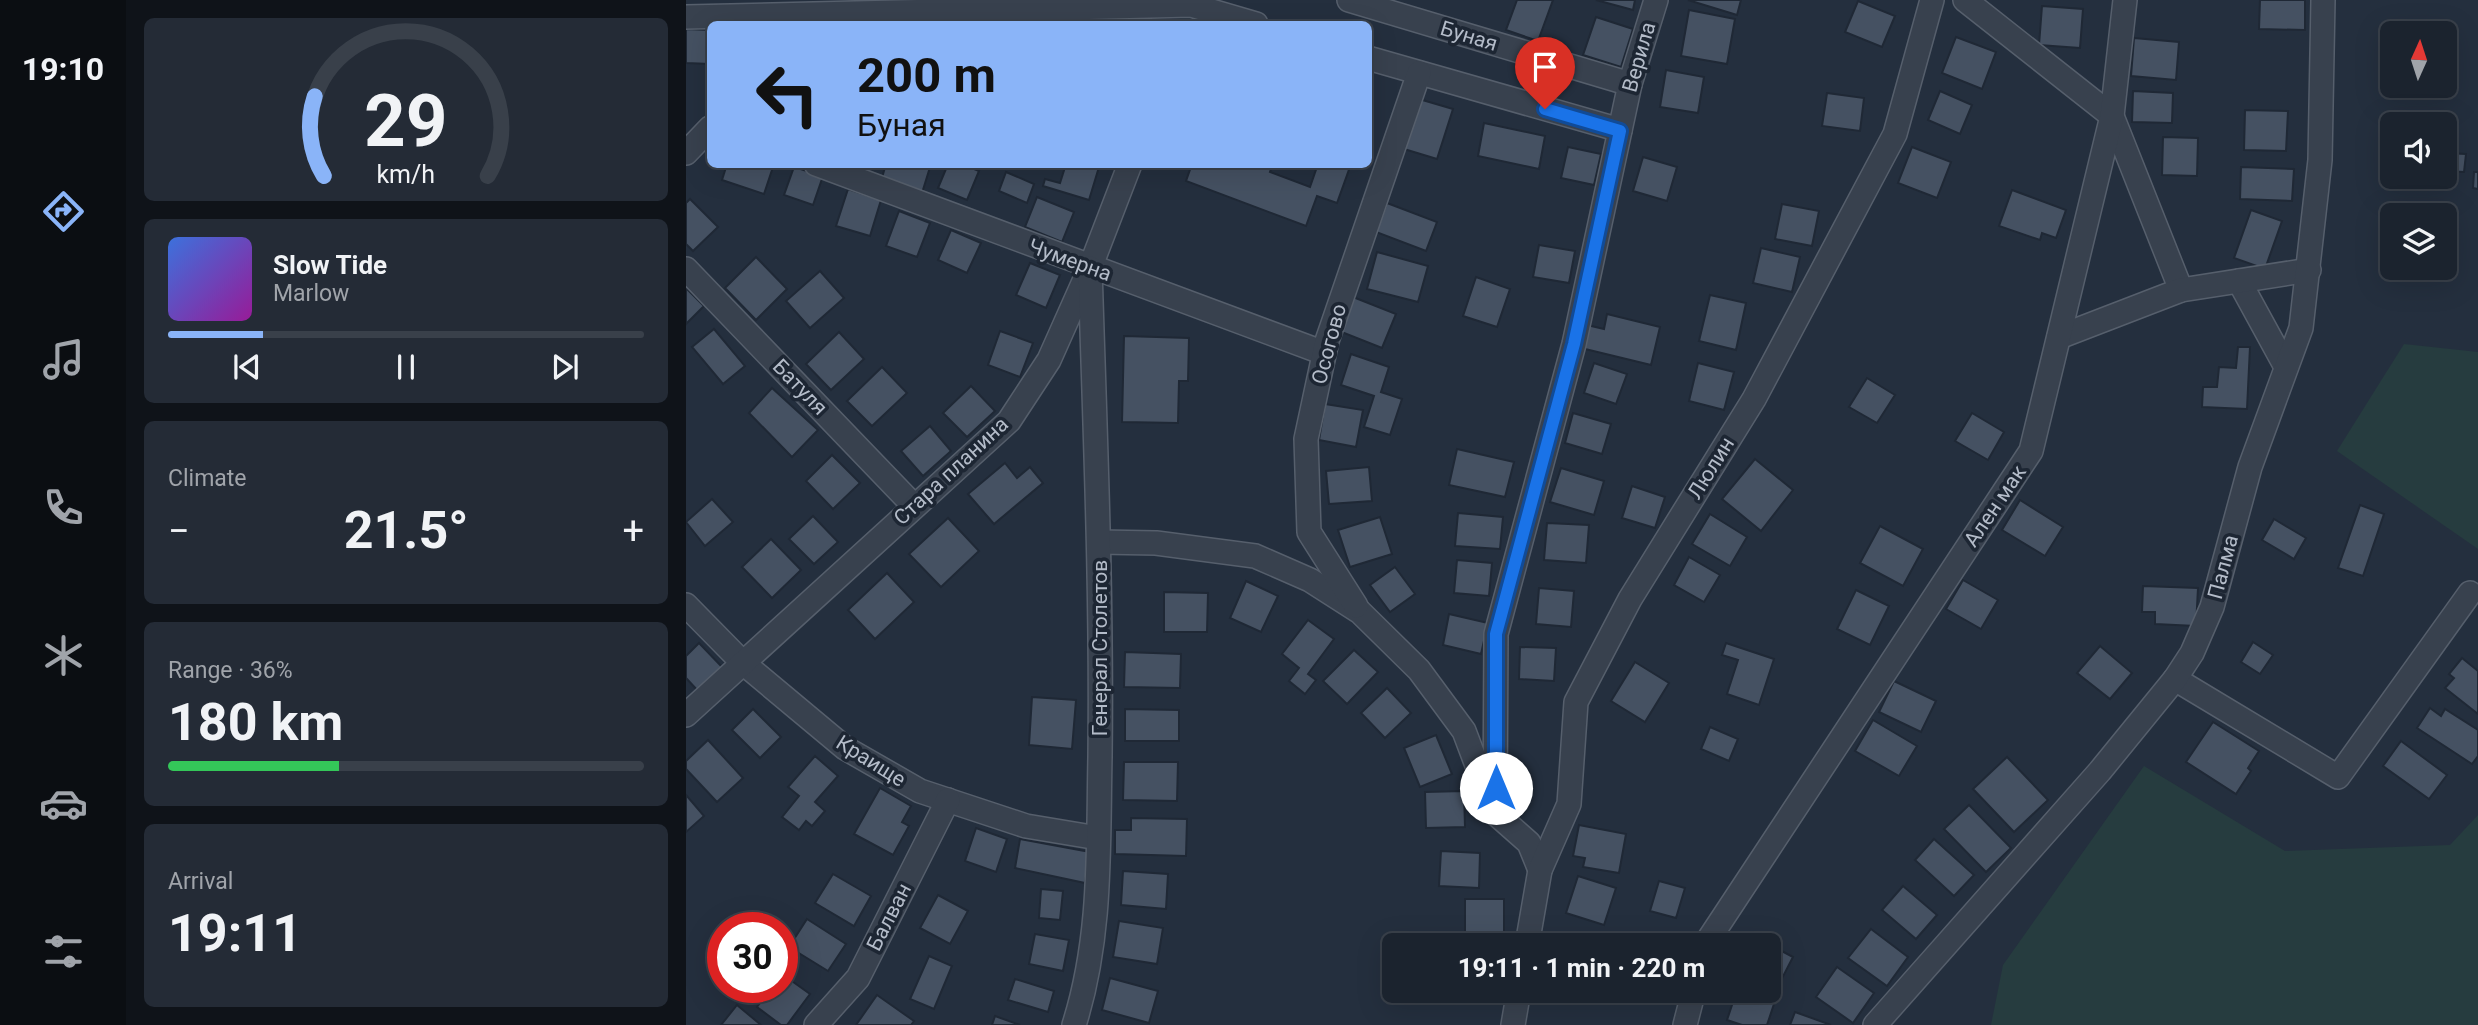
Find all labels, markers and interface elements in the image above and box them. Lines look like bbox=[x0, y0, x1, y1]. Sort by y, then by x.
street label: Буная bbox=[1438, 16, 1500, 56]
street label: Верила bbox=[1618, 19, 1660, 95]
north arrow bbox=[2380, 21, 2457, 98]
map controls bbox=[2380, 21, 2457, 280]
pin bbox=[1515, 37, 1575, 109]
text: 200 m bbox=[857, 47, 996, 104]
icon: arrive bbox=[1526, 48, 1564, 86]
icon: left bbox=[742, 49, 833, 140]
text: 19:10 bbox=[22, 50, 104, 88]
text: 29 bbox=[364, 78, 448, 164]
text: Буная bbox=[857, 106, 946, 144]
button: sound bbox=[2380, 112, 2457, 189]
text: km/h bbox=[377, 160, 435, 189]
icon: directions bbox=[39, 187, 88, 236]
button: layers bbox=[2380, 203, 2457, 280]
street label: Чумерна bbox=[1025, 234, 1115, 286]
text: Slow Tide bbox=[273, 250, 387, 280]
text: Marlow bbox=[273, 280, 349, 307]
street label: Осогово bbox=[1307, 301, 1351, 387]
icon: music bbox=[39, 335, 88, 384]
icon: previous bbox=[228, 348, 266, 386]
icon: pause bbox=[387, 348, 425, 386]
icon: next bbox=[546, 348, 584, 386]
street label: Батуля bbox=[768, 354, 832, 420]
street label: Стара планина bbox=[889, 412, 1013, 530]
street label: Люлин bbox=[1683, 433, 1739, 503]
street label: Ален мак bbox=[1959, 460, 2031, 551]
text: Climate bbox=[168, 465, 247, 492]
icon: phone bbox=[39, 483, 88, 532]
text: 21.5° bbox=[344, 500, 469, 561]
text: − bbox=[168, 509, 190, 553]
text: + bbox=[622, 509, 644, 553]
street label: Палма bbox=[2203, 532, 2243, 602]
street label: Генерал Столетов bbox=[1088, 560, 1112, 736]
icon: climate bbox=[39, 631, 88, 680]
text: Range · 36% bbox=[168, 657, 293, 684]
text: 180 km bbox=[168, 692, 343, 753]
street label: Краище bbox=[832, 730, 910, 792]
position arrow bbox=[1459, 751, 1533, 825]
icon: car bbox=[39, 779, 88, 828]
text: Arrival bbox=[168, 868, 233, 895]
street label: Балван bbox=[862, 879, 916, 955]
text: 19:11 bbox=[168, 903, 302, 964]
speed limit sign: 30 bbox=[707, 912, 798, 1003]
icon: filters bbox=[39, 927, 88, 976]
text: 19:11 · 1 min · 220 m bbox=[1458, 953, 1705, 983]

